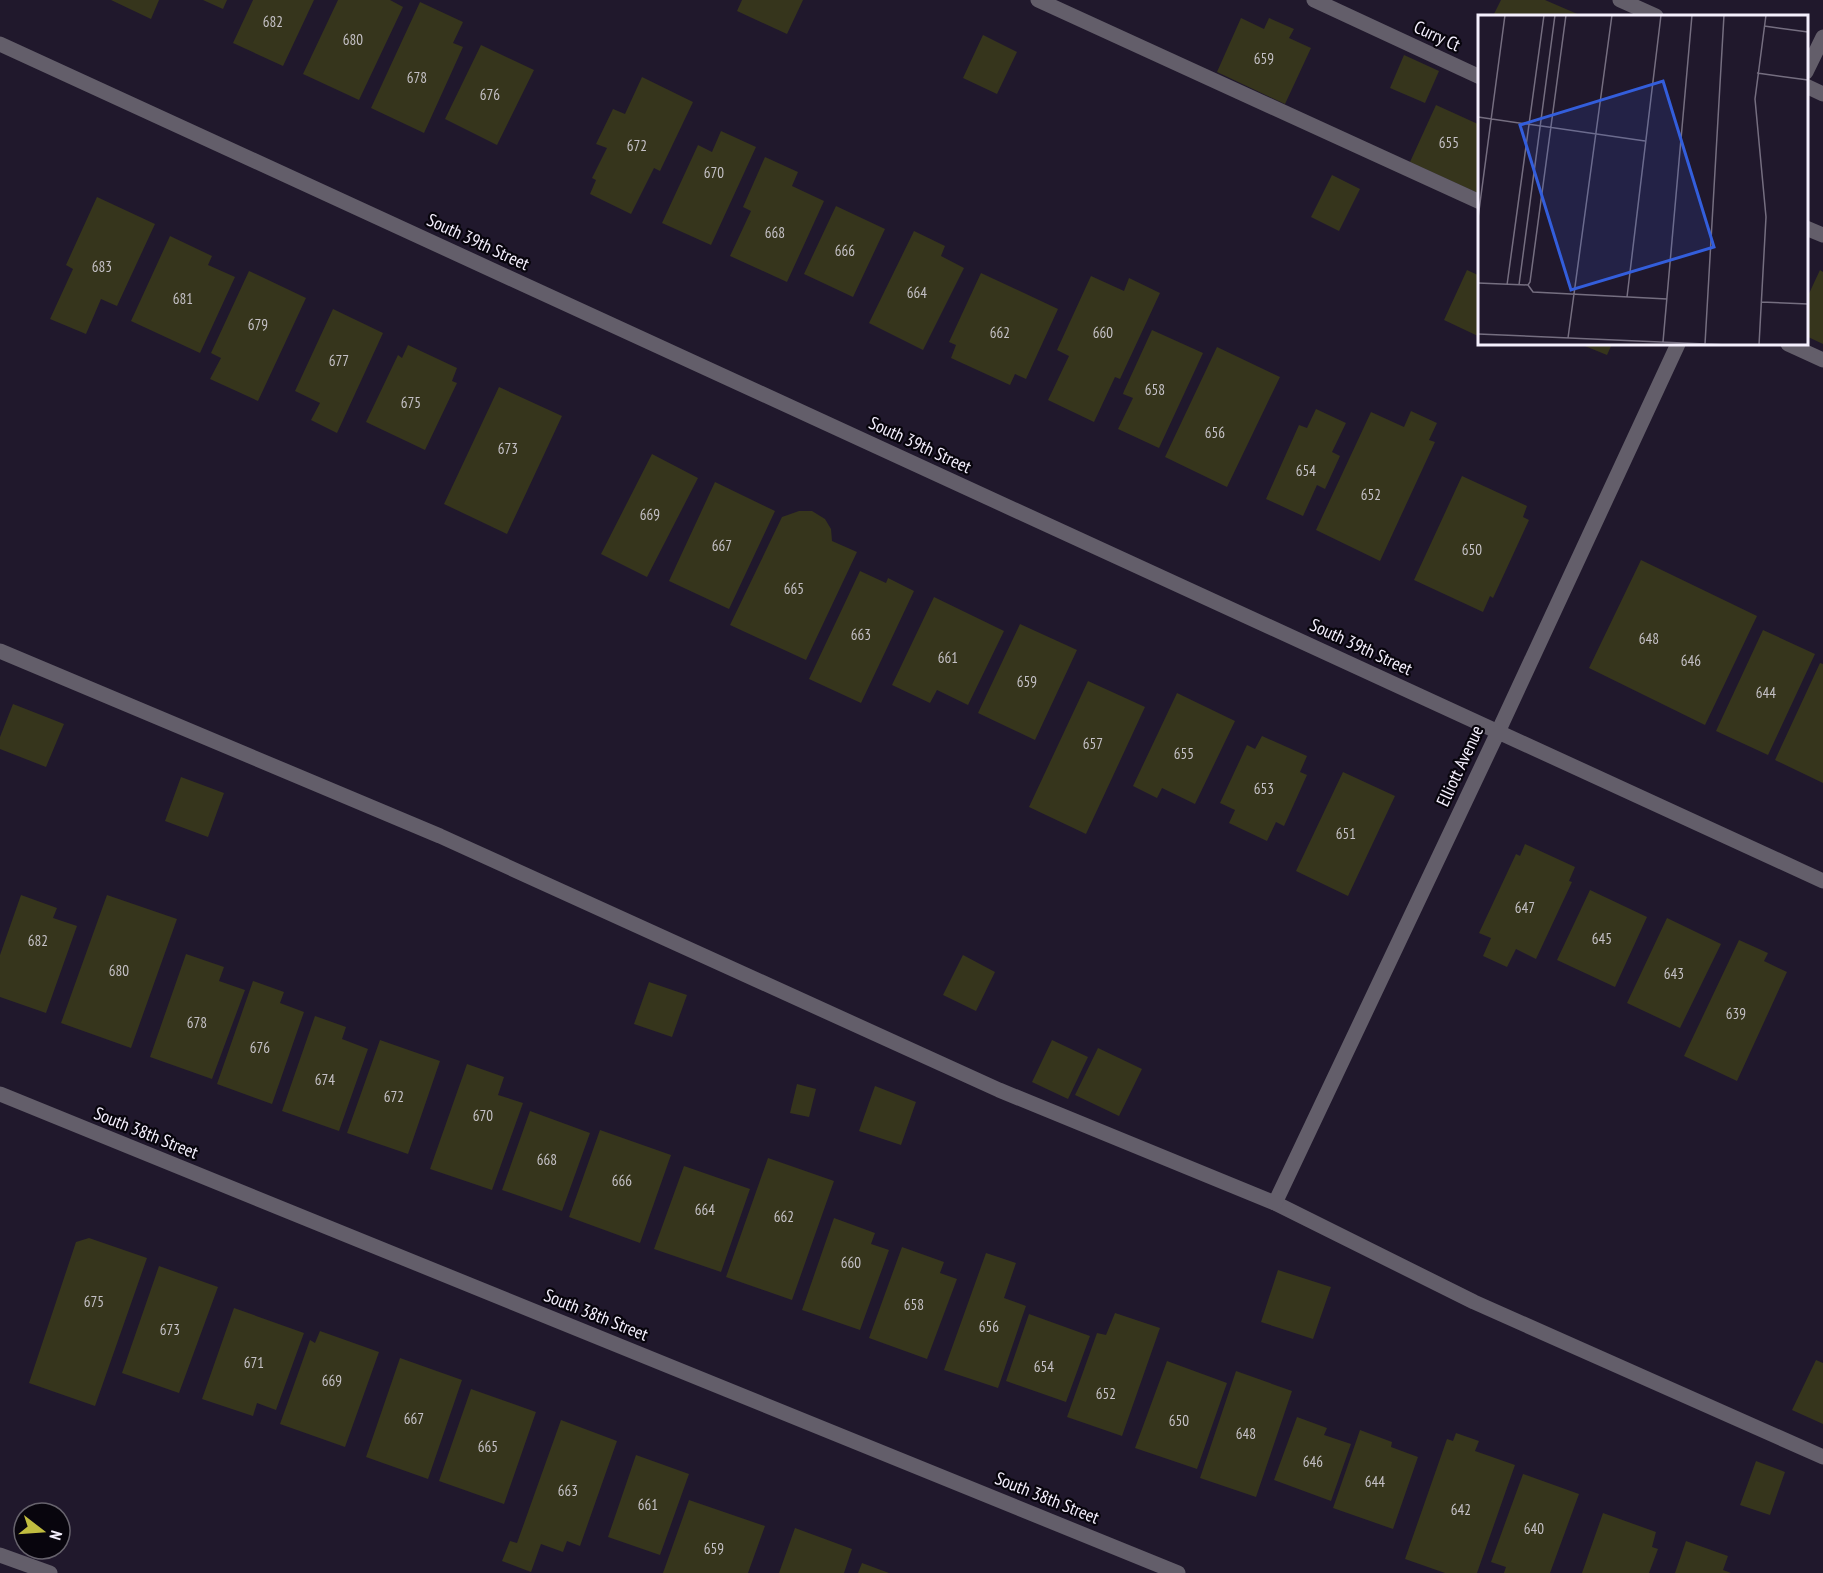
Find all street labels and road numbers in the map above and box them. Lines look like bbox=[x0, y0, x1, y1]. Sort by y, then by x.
street label: Curry Ct bbox=[1410, 15, 1464, 56]
street label: South 39th Street bbox=[423, 208, 533, 275]
street label: South 39th Street bbox=[865, 411, 975, 478]
street label: South 39th Street bbox=[1306, 613, 1416, 680]
street label: Elliott Avenue bbox=[1431, 722, 1488, 810]
street label: South 38th Street bbox=[91, 1101, 202, 1164]
street label: South 38th Street bbox=[541, 1283, 652, 1346]
street label: South 38th Street bbox=[992, 1466, 1103, 1529]

